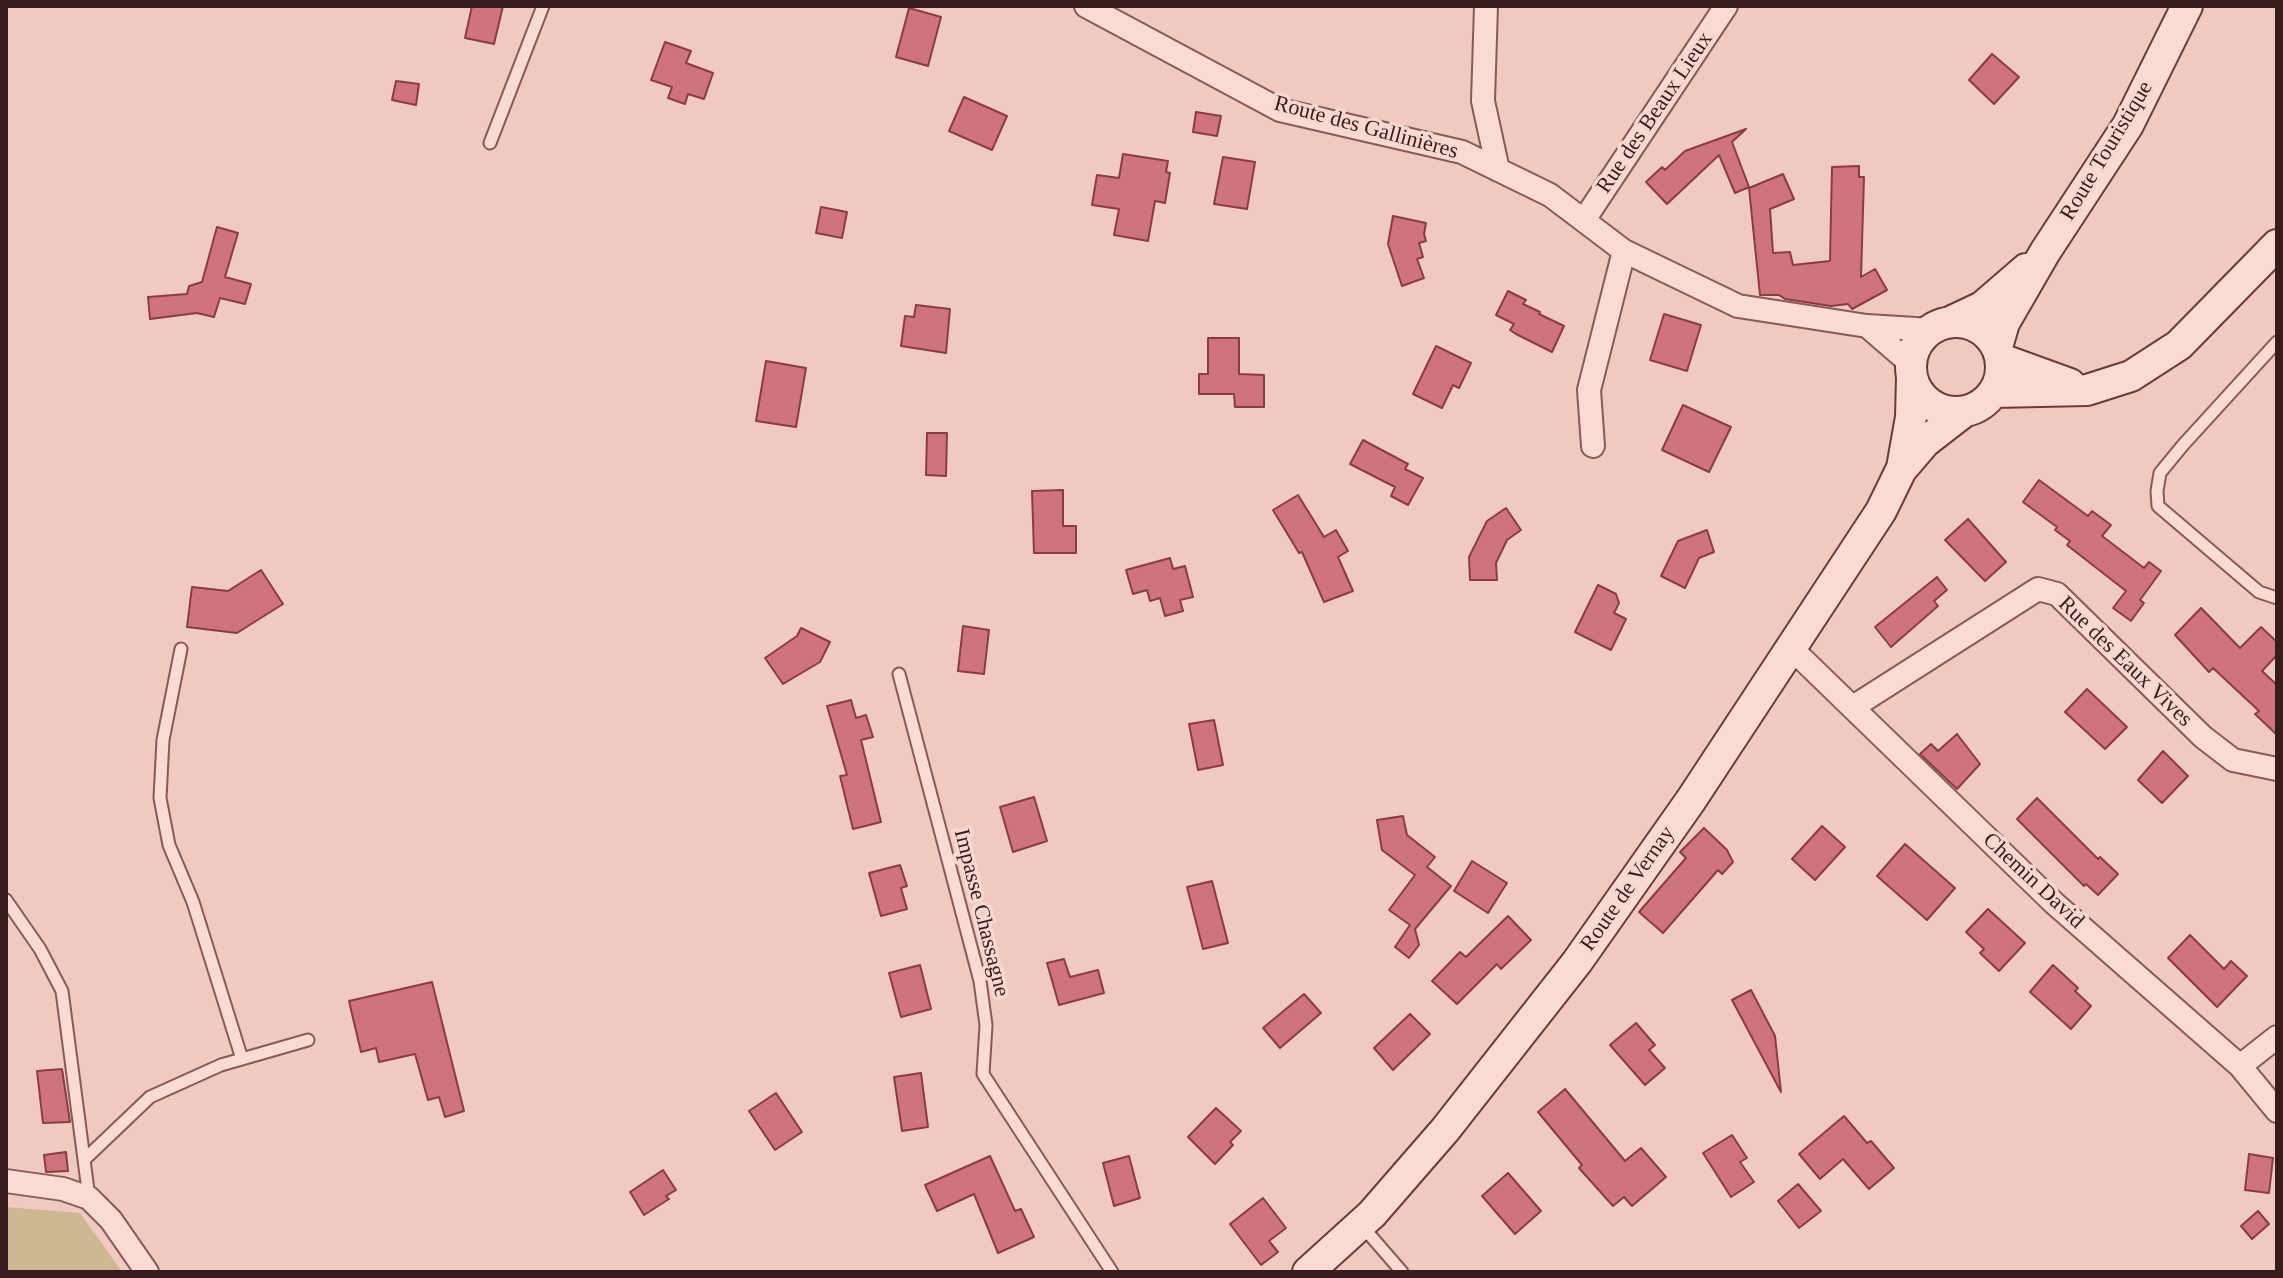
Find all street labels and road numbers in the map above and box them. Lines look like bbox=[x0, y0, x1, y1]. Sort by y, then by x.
street label: Rue des Beaux Lieux bbox=[1591, 27, 1719, 199]
street label: Route Touristique bbox=[2055, 77, 2159, 225]
street label: Route des Gallinières bbox=[1271, 91, 1461, 165]
street label: Rue des Eaux Vives bbox=[2052, 591, 2198, 733]
street label: Route de Vernay bbox=[1575, 821, 1681, 957]
street label: Impasse Chassagne bbox=[947, 827, 1015, 999]
street label: Chemin David bbox=[1977, 827, 2089, 935]

